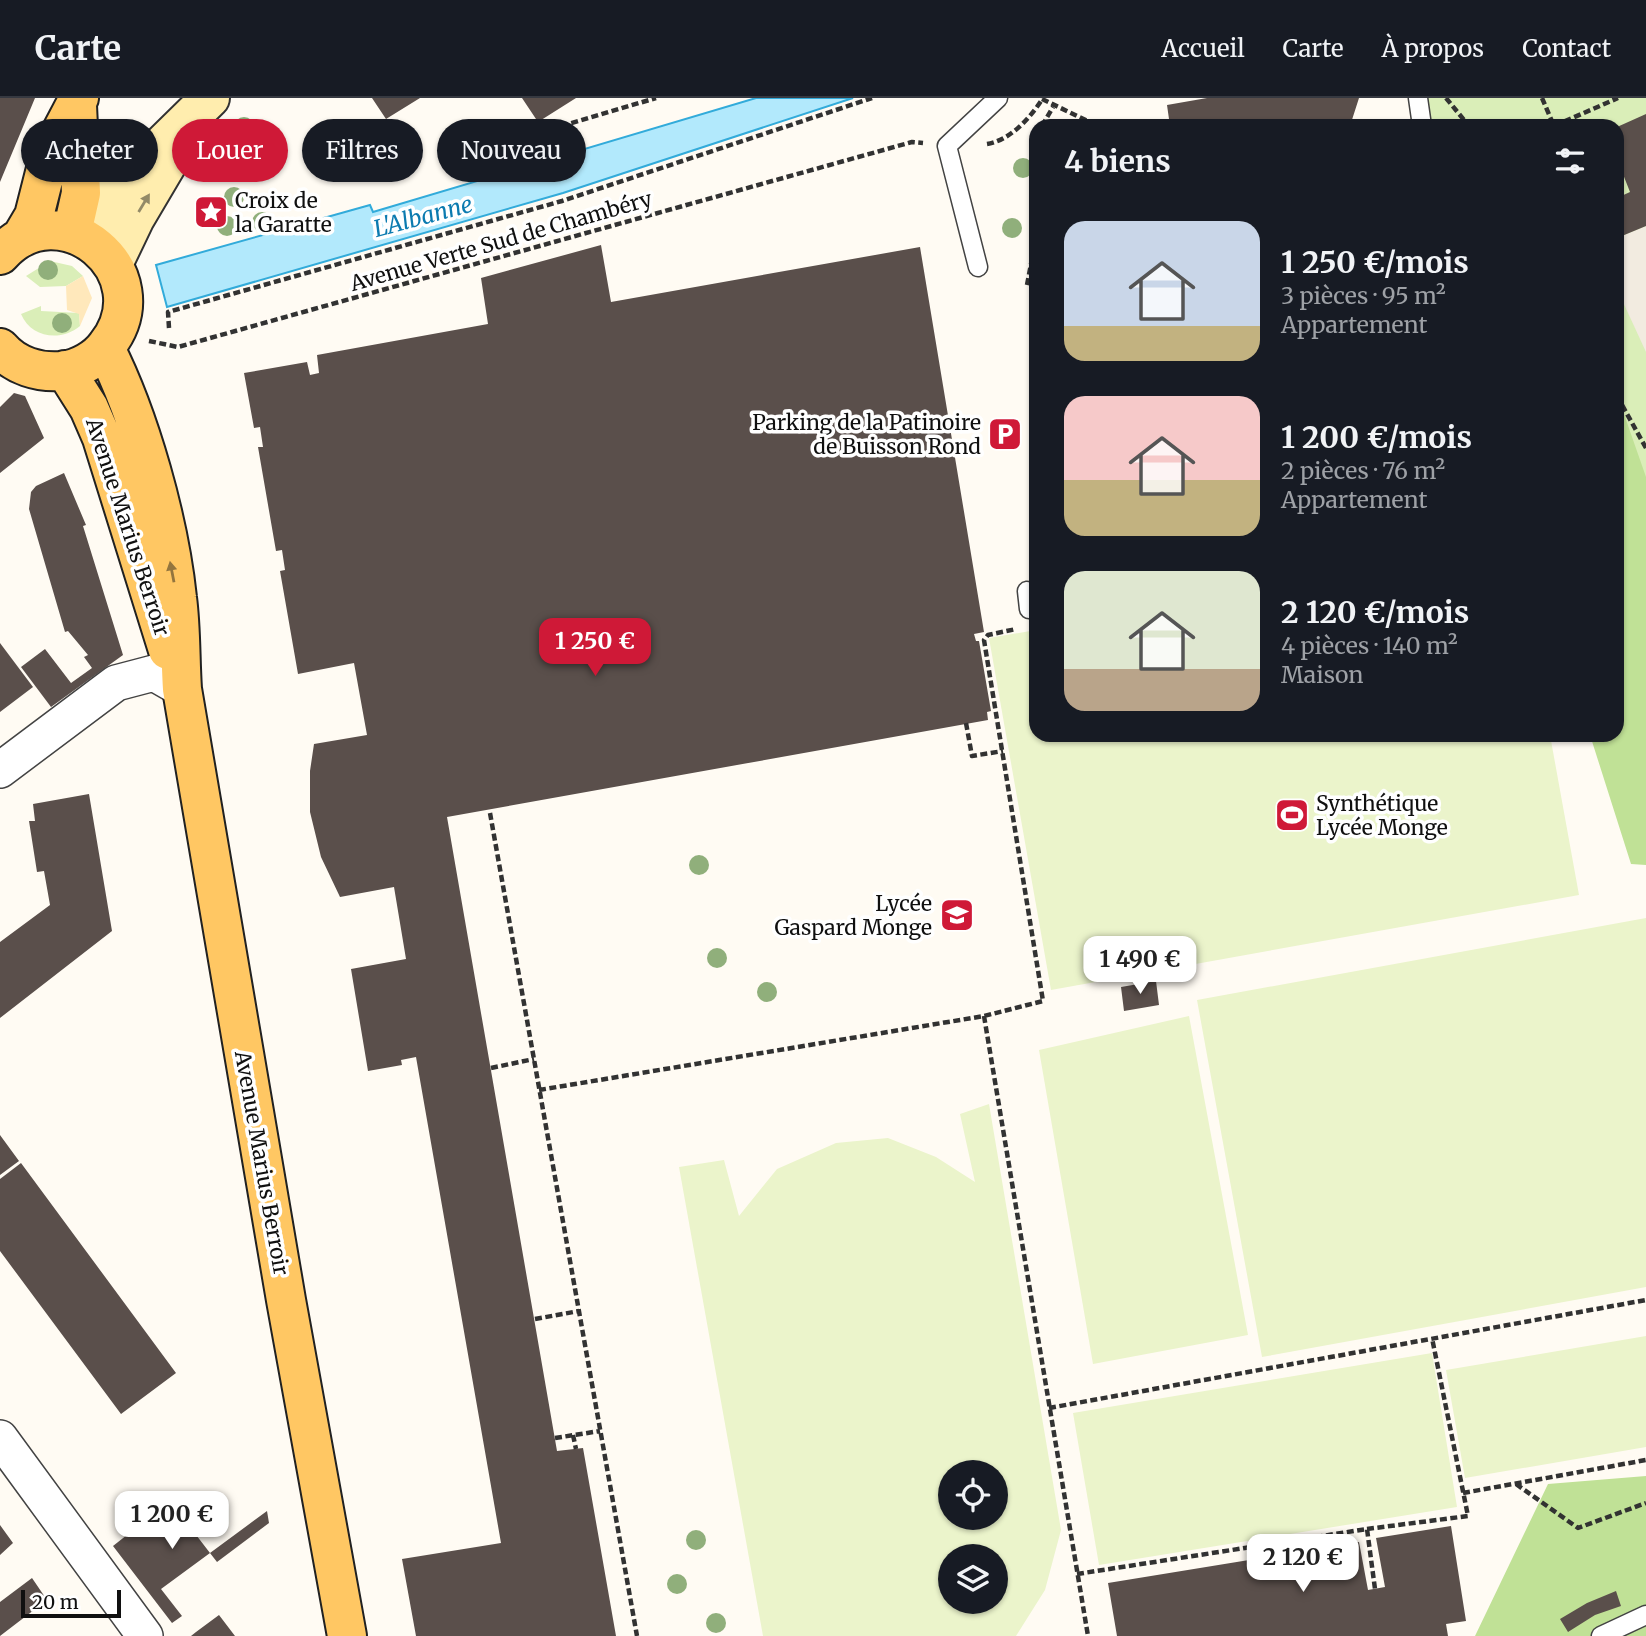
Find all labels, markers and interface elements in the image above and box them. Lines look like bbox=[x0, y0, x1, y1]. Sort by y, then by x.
text: Carte bbox=[35, 28, 121, 69]
text: Accueil bbox=[1161, 33, 1245, 64]
text: Carte bbox=[1283, 33, 1344, 64]
text: À propos bbox=[1382, 33, 1484, 64]
text: Contact bbox=[1522, 33, 1611, 64]
chip: Acheter bbox=[21, 119, 158, 182]
chip: Louer bbox=[172, 119, 288, 182]
chip: Filtres bbox=[302, 119, 423, 182]
chip: Nouveau bbox=[437, 119, 586, 182]
text: 4 biens bbox=[1064, 142, 1171, 180]
icon: filters bbox=[1551, 142, 1589, 180]
street label: Avenue Verte Sud de Chambéry bbox=[346, 185, 656, 297]
place label: Croix de la Garatte bbox=[235, 187, 332, 238]
water label: L'Albanne bbox=[370, 189, 476, 243]
one-way arrow bbox=[138, 193, 150, 212]
place icon: Croix de la Garatte bbox=[192, 193, 230, 231]
text: 1 250 €/mois bbox=[1281, 243, 1469, 281]
icon: home bbox=[1120, 249, 1204, 333]
text: 3 pièces · 95 m² bbox=[1281, 281, 1446, 310]
text: Appartement bbox=[1281, 310, 1427, 339]
place label: Parking de la Patinoire de Buisson Rond bbox=[752, 409, 981, 460]
street label: Avenue Marius Berroir bbox=[80, 414, 176, 639]
parking icon: Parking de la Patinoire de Buisson Rond bbox=[986, 415, 1024, 453]
text: 1 200 €/mois bbox=[1281, 418, 1472, 456]
icon: home bbox=[1120, 424, 1204, 508]
text: 2 pièces · 76 m² bbox=[1281, 456, 1445, 485]
text: Appartement bbox=[1281, 485, 1427, 514]
one-way arrow bbox=[167, 561, 178, 583]
text: 2 120 €/mois bbox=[1281, 593, 1469, 631]
icon: home bbox=[1120, 599, 1204, 683]
pin: 1 250 € bbox=[530, 618, 660, 678]
text: 1 250 € bbox=[555, 626, 635, 655]
text: 4 pièces · 140 m² bbox=[1281, 631, 1458, 660]
text: Maison bbox=[1281, 660, 1364, 689]
place label: Synthétique Lycée Monge bbox=[1316, 790, 1448, 841]
sports icon: Synthétique Lycée Monge bbox=[1273, 796, 1311, 834]
place label: Lycée Gaspard Monge bbox=[774, 890, 932, 941]
school or university icon: Lycée Gaspard Monge bbox=[938, 896, 976, 934]
pin: 1 490 € bbox=[1075, 936, 1205, 996]
text: 1 490 € bbox=[1099, 944, 1181, 973]
street label: Avenue Marius Berroir bbox=[229, 1048, 295, 1277]
map controls bbox=[938, 1460, 1008, 1614]
button: locate bbox=[938, 1460, 1008, 1530]
pin: 1 200 € bbox=[107, 1492, 237, 1551]
text: 1 200 € bbox=[131, 1499, 213, 1528]
pin: 2 120 € bbox=[1238, 1534, 1368, 1594]
text: 2 120 € bbox=[1263, 1542, 1343, 1571]
button: layers bbox=[938, 1544, 1008, 1614]
scale bar bbox=[21, 1587, 121, 1619]
text: 20 m bbox=[32, 1590, 79, 1614]

